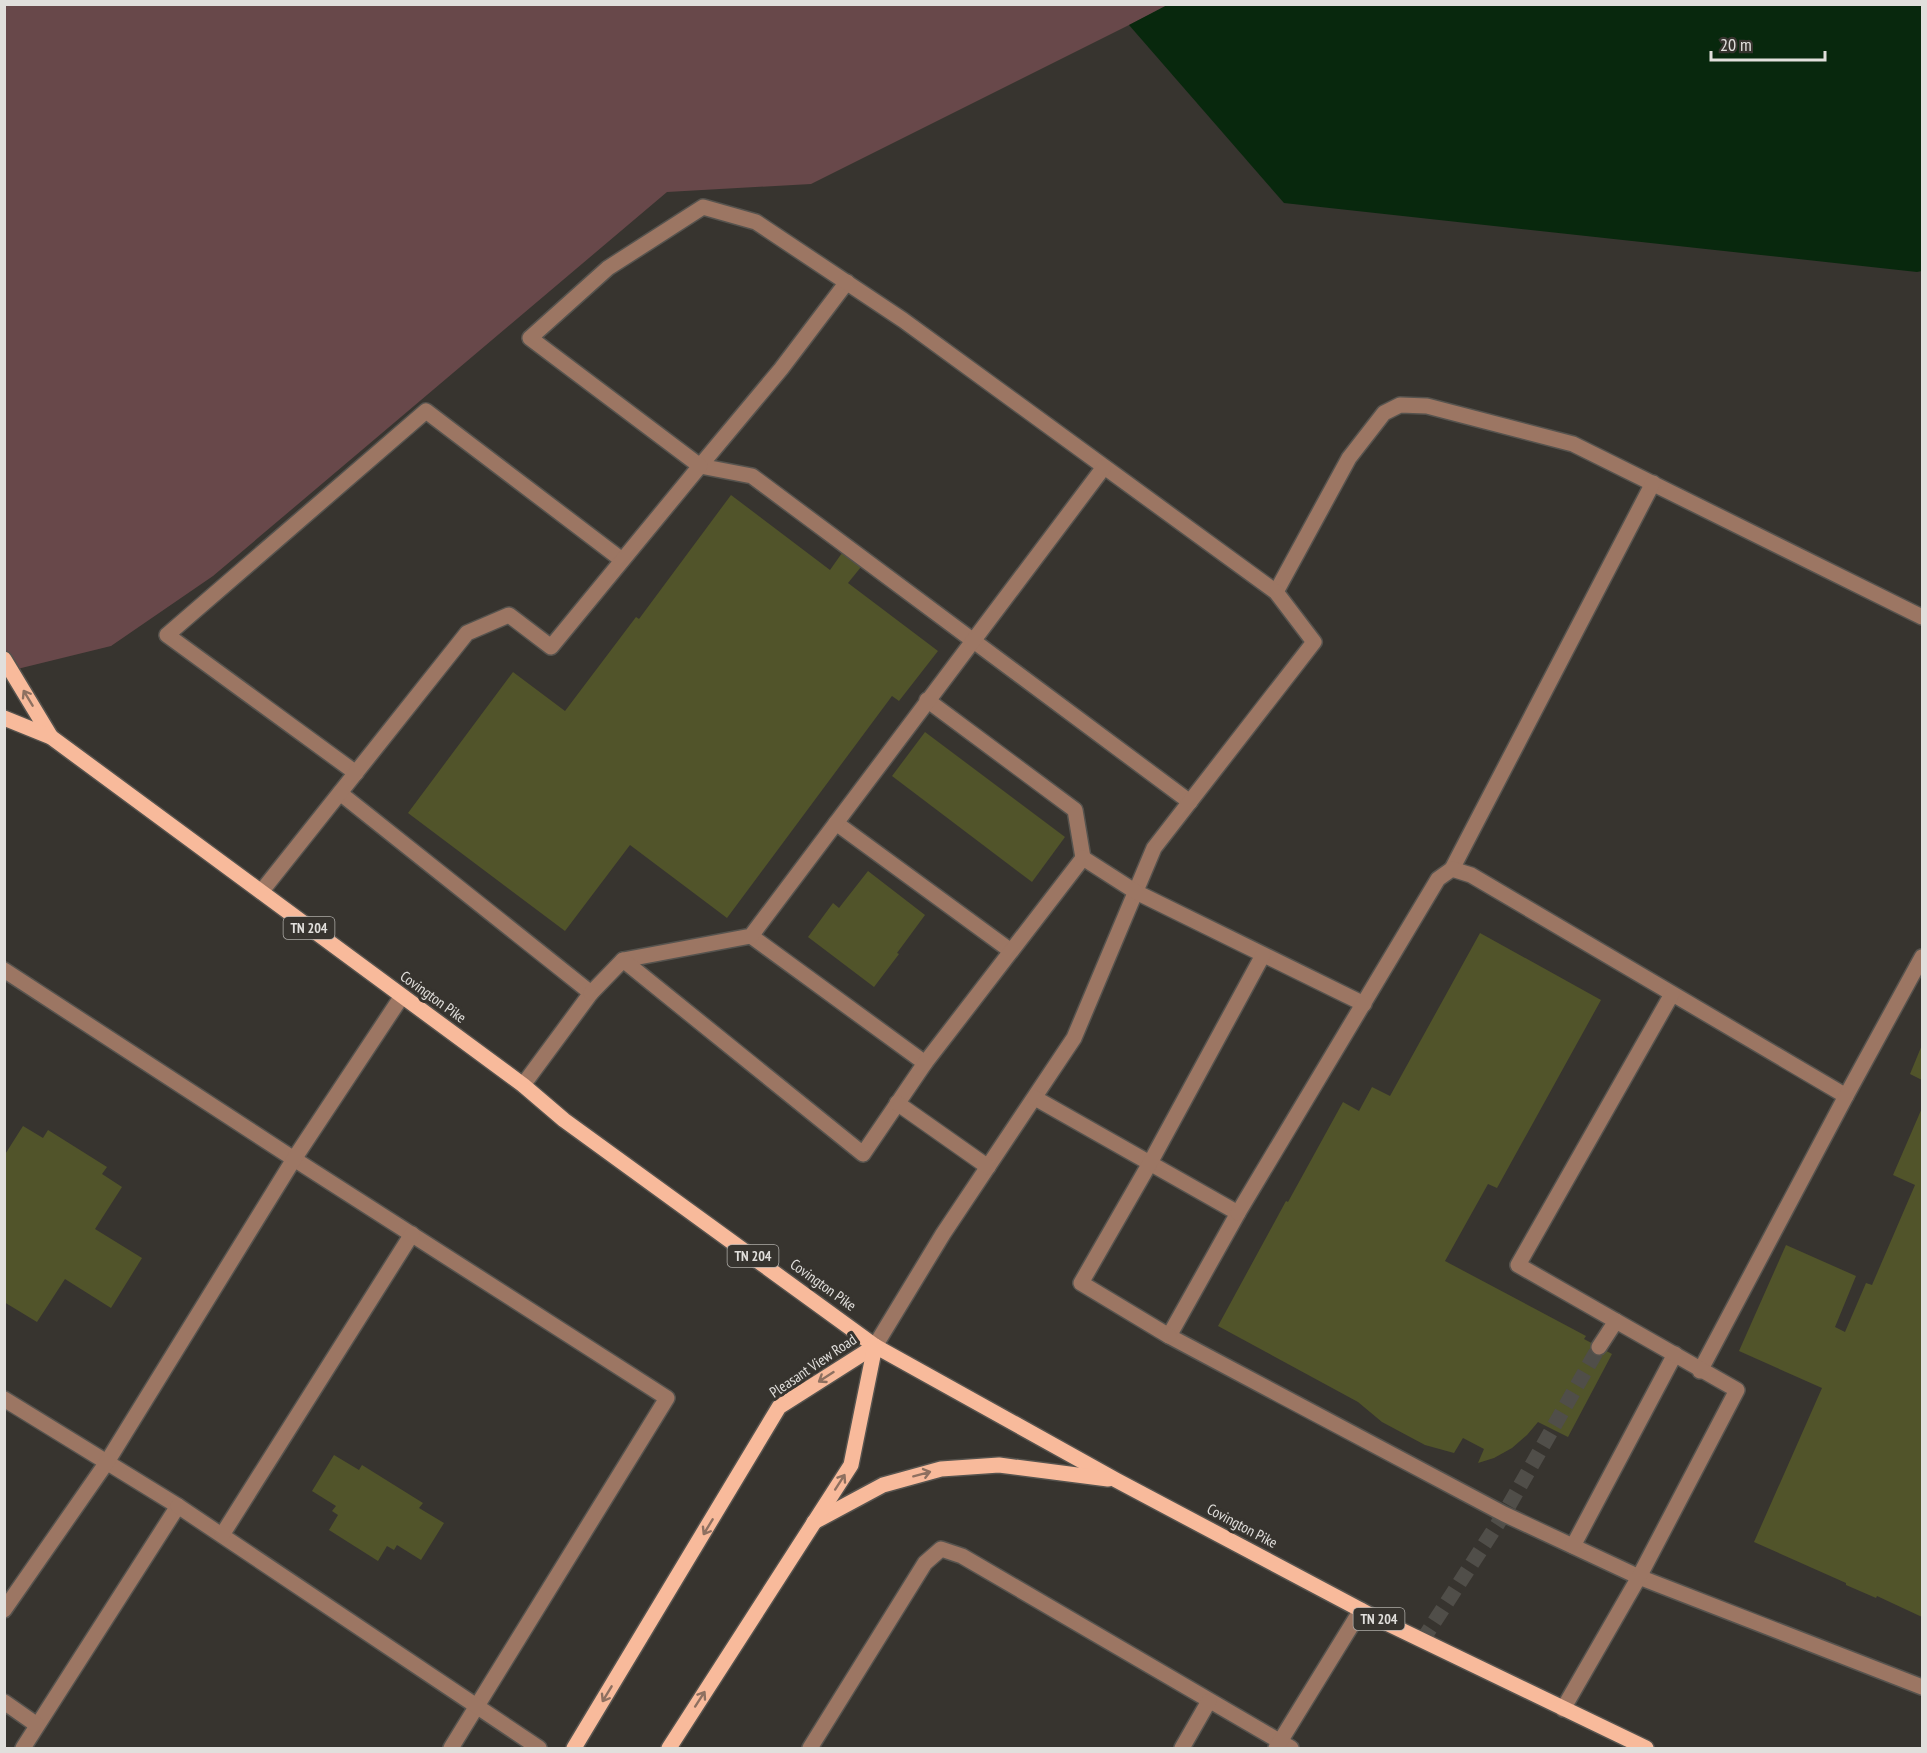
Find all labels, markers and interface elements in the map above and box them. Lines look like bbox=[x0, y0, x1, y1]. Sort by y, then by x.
scale bar bbox=[1711, 24, 1825, 62]
text: 20 m bbox=[1720, 33, 1752, 56]
one-way arrow bbox=[21, 690, 33, 707]
road number: TN 204 bbox=[284, 917, 334, 939]
street label: Covington Pike bbox=[397, 966, 470, 1027]
road number: TN 204 bbox=[728, 1245, 778, 1267]
street label: Covington Pike bbox=[787, 1254, 860, 1315]
street label: Pleasant View Road bbox=[766, 1330, 860, 1402]
one-way arrow bbox=[818, 1372, 835, 1384]
one-way arrow bbox=[913, 1468, 932, 1479]
one-way arrow bbox=[834, 1474, 846, 1491]
street label: Covington Pike bbox=[1204, 1499, 1281, 1552]
one-way arrow bbox=[701, 1518, 713, 1535]
road number: TN 204 bbox=[1354, 1608, 1404, 1630]
one-way arrow bbox=[601, 1685, 613, 1702]
one-way arrow bbox=[695, 1691, 707, 1708]

